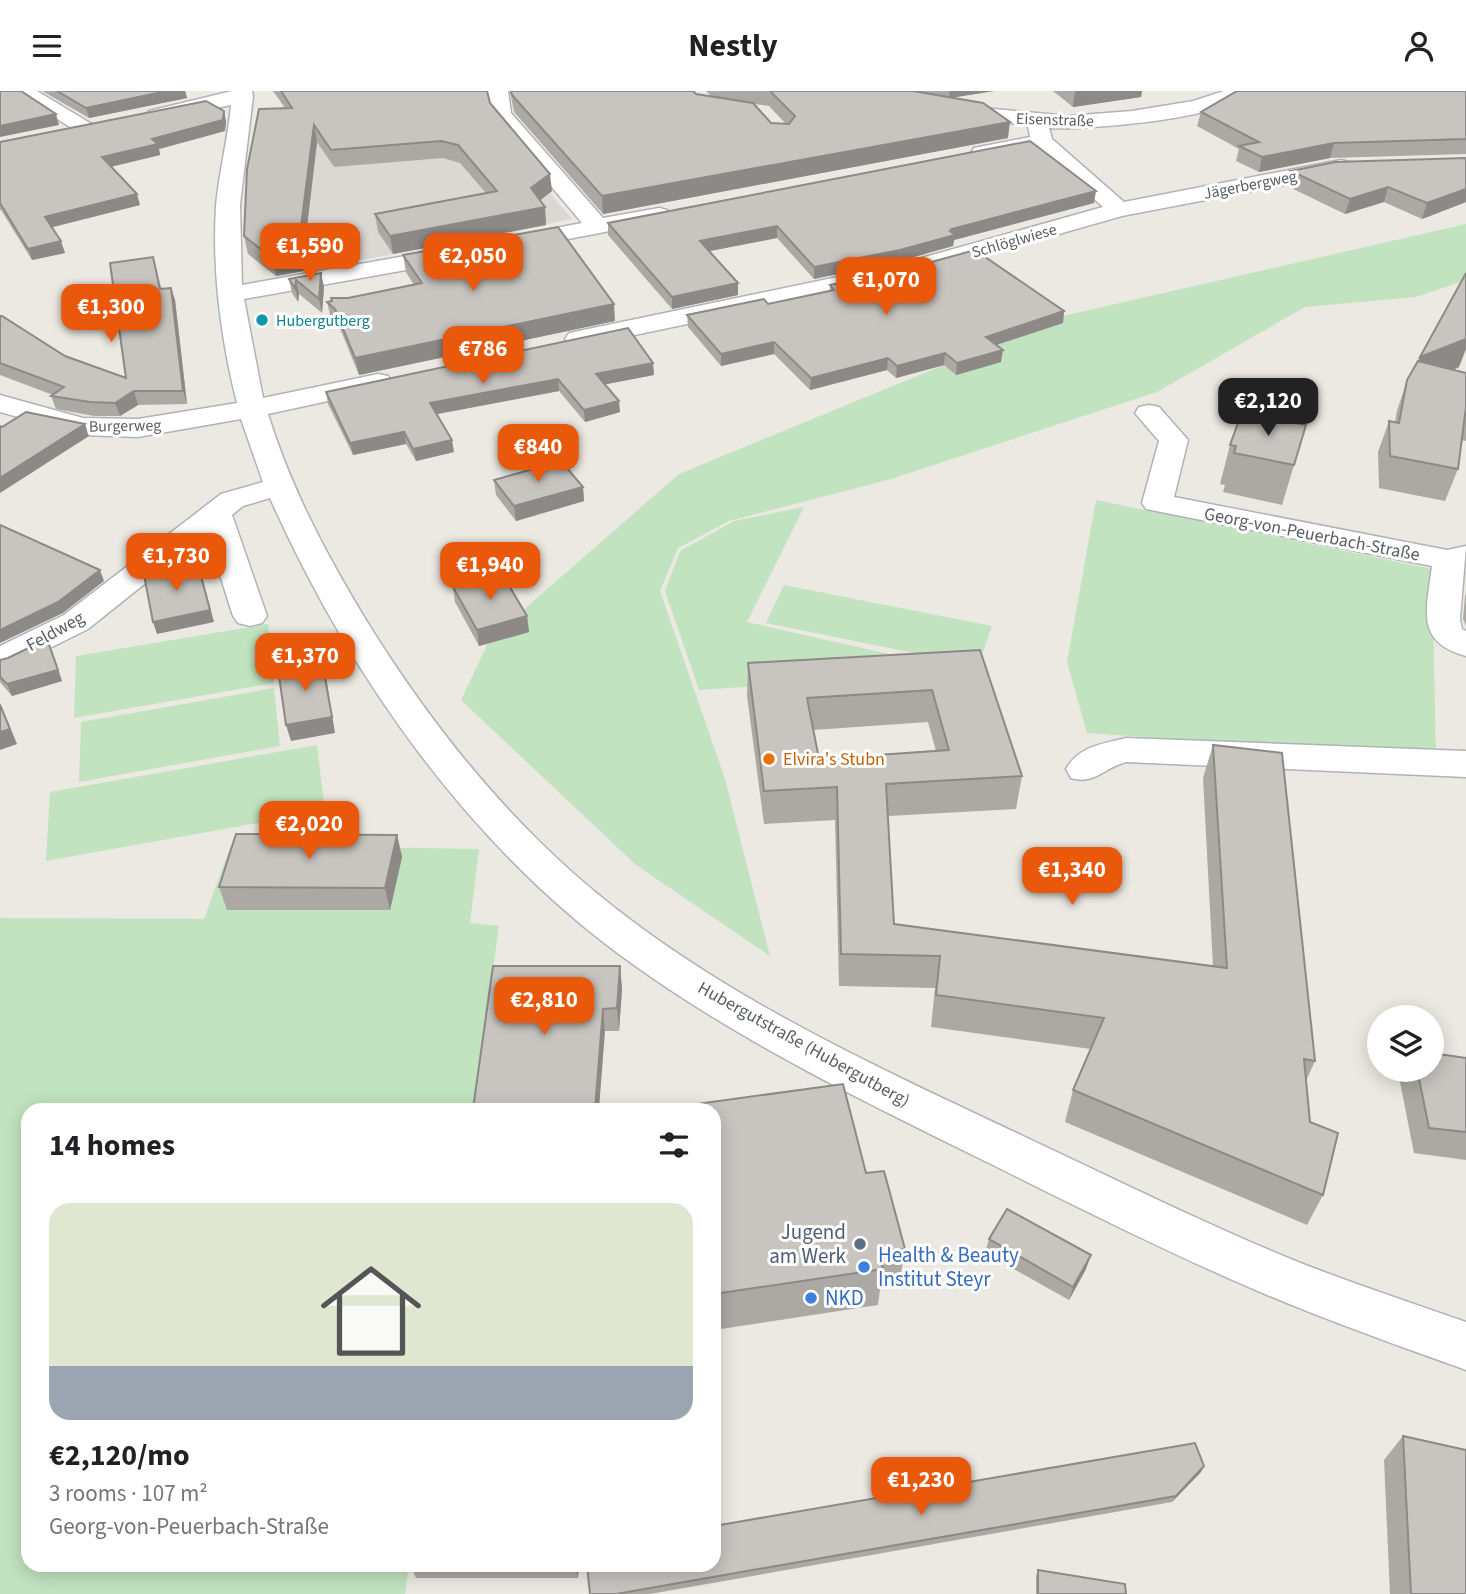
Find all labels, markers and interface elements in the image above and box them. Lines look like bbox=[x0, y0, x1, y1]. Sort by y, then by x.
text: Nestly bbox=[688, 23, 778, 69]
icon: menu bbox=[28, 27, 66, 65]
icon: person bbox=[1400, 27, 1438, 65]
street label: Eisenstraße bbox=[1016, 108, 1094, 132]
street label: Jägerbergweg bbox=[1202, 165, 1299, 205]
street label: Schlöglwiese bbox=[969, 218, 1059, 264]
pin: €1,590 bbox=[253, 223, 367, 283]
text: €1,590 bbox=[276, 229, 344, 262]
pin: €2,050 bbox=[416, 233, 530, 293]
text: €2,050 bbox=[439, 239, 507, 272]
pin: €1,070 bbox=[829, 257, 943, 317]
text: €1,070 bbox=[852, 263, 920, 296]
pin: €1,300 bbox=[54, 285, 168, 344]
text: €1,300 bbox=[77, 290, 145, 323]
place label: Hubergutberg bbox=[276, 310, 370, 332]
marker: Hubergutberg bbox=[254, 312, 270, 328]
pin: €786 bbox=[442, 327, 524, 386]
text: €786 bbox=[459, 332, 507, 365]
pin: €2,120 bbox=[1211, 379, 1325, 438]
text: €2,120 bbox=[1234, 384, 1302, 417]
street label: Burgerweg bbox=[89, 414, 161, 438]
pin: €840 bbox=[497, 425, 579, 484]
text: €840 bbox=[514, 430, 562, 463]
street label: Georg-von-Peuerbach-Straße bbox=[1202, 501, 1422, 568]
pin: €1,730 bbox=[119, 533, 233, 593]
text: €1,730 bbox=[142, 539, 210, 572]
pin: €1,940 bbox=[433, 543, 547, 602]
text: €1,940 bbox=[456, 548, 524, 581]
street label: Feldweg bbox=[22, 605, 89, 658]
pin: €1,370 bbox=[248, 633, 362, 693]
text: €1,370 bbox=[271, 639, 339, 672]
place label: Elvira's Stubn bbox=[783, 747, 885, 772]
marker: Elvira's Stubn bbox=[761, 751, 777, 767]
pin: €2,020 bbox=[252, 801, 366, 861]
text: €2,020 bbox=[275, 807, 343, 840]
pin: €1,340 bbox=[1015, 847, 1129, 907]
text: €1,340 bbox=[1038, 853, 1106, 886]
street label: Hubergutstraße (Hubergutberg) bbox=[693, 976, 914, 1113]
pin: €2,810 bbox=[487, 977, 601, 1037]
text: €2,810 bbox=[510, 983, 578, 1016]
map controls bbox=[1367, 1005, 1444, 1082]
button: layers bbox=[1367, 1005, 1444, 1082]
text: 14 homes bbox=[49, 1124, 175, 1167]
icon: filters bbox=[655, 1126, 693, 1164]
place label: Jugend am Werk bbox=[769, 1217, 847, 1271]
marker: Jugend am Werk bbox=[852, 1236, 868, 1252]
place label: Health & Beauty Institut Steyr bbox=[878, 1240, 1019, 1294]
icon: home bbox=[308, 1248, 434, 1374]
marker: Health & Beauty Institut Steyr bbox=[856, 1259, 872, 1275]
place label: NKD bbox=[825, 1283, 864, 1313]
marker: NKD bbox=[803, 1290, 819, 1306]
text: €2,120/mo bbox=[49, 1434, 190, 1477]
pin: €1,230 bbox=[864, 1457, 978, 1517]
text: €1,230 bbox=[887, 1463, 955, 1496]
text: 3 rooms · 107 m² bbox=[49, 1477, 208, 1510]
text: Georg-von-Peuerbach-Straße bbox=[49, 1510, 329, 1543]

